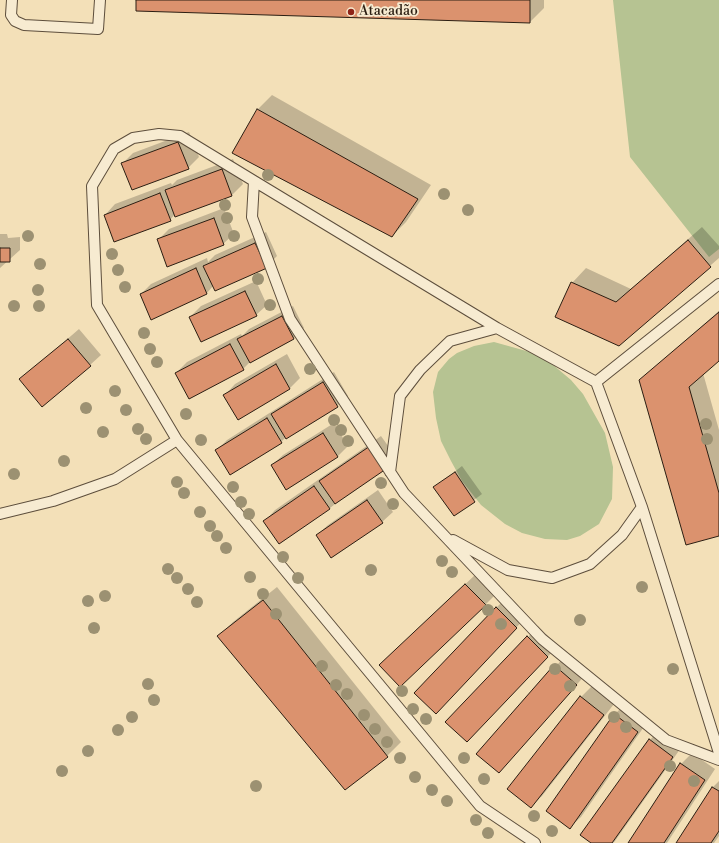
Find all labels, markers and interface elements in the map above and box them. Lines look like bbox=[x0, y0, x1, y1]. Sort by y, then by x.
place label: Atacadão bbox=[359, 4, 418, 20]
marker: Atacadão bbox=[346, 7, 356, 17]

